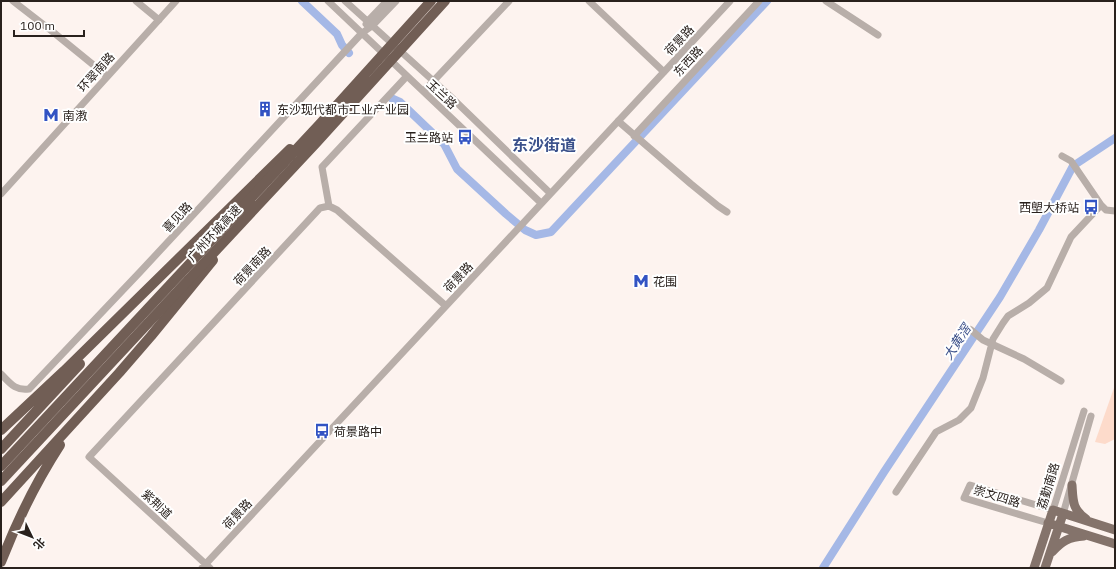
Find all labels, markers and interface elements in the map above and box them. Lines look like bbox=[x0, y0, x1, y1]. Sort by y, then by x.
scale bar bbox=[14, 12, 84, 38]
text: 100 m bbox=[20, 18, 55, 33]
street label: 荷景路 bbox=[661, 22, 697, 58]
street label: 东西路 bbox=[670, 43, 706, 79]
street label: 环翠南路 bbox=[74, 49, 118, 95]
street label: 玉兰路 bbox=[424, 76, 460, 112]
building icon: 东沙现代都市工业产业园 bbox=[256, 100, 274, 118]
place label: 东沙现代都市工业产业园 bbox=[277, 102, 409, 117]
metro station icon: 南漖 bbox=[42, 106, 60, 124]
place label: 南漖 bbox=[63, 108, 88, 123]
bus stop icon: 玉兰路站 bbox=[456, 128, 474, 146]
place label: 玉兰路站 bbox=[405, 130, 453, 145]
district label: 东沙街道 bbox=[512, 135, 576, 155]
bus stop icon: 西塱大桥站 bbox=[1082, 198, 1100, 216]
street label: 喜见路 bbox=[159, 199, 195, 235]
place label: 西塱大桥站 bbox=[1019, 200, 1079, 215]
street label: 广州环城高速 bbox=[184, 202, 244, 264]
street label: 荷景南路 bbox=[230, 243, 274, 289]
street label: 荷景路 bbox=[440, 259, 476, 295]
metro station icon: 花围 bbox=[632, 272, 650, 290]
place label: 花围 bbox=[653, 274, 677, 289]
water label: 大黄滘 bbox=[939, 319, 976, 363]
bus stop icon: 荷景路中 bbox=[313, 422, 331, 440]
place label: 荷景路中 bbox=[334, 424, 382, 439]
street label: 荔勤南路 bbox=[1034, 461, 1062, 511]
street label: 崇文四路 bbox=[972, 482, 1022, 510]
street label: 紫荆道 bbox=[139, 486, 175, 522]
street label: 荷景路 bbox=[219, 496, 255, 532]
north arrow bbox=[12, 517, 52, 557]
text: 北 bbox=[30, 535, 48, 553]

